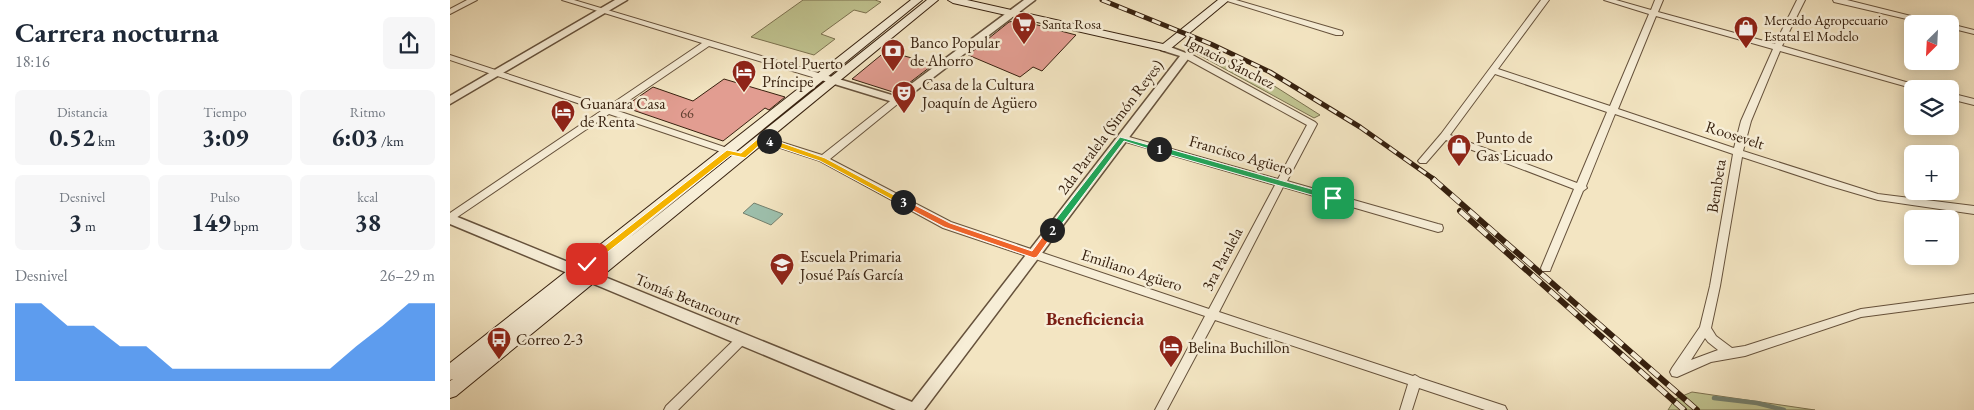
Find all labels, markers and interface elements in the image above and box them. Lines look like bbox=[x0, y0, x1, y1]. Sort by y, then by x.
supermarket icon: Santa Rosa bbox=[1011, 11, 1037, 45]
place label: Mercado Agropecuario Estatal El Modelo bbox=[1764, 11, 1888, 45]
text: Carrera nocturna bbox=[15, 14, 219, 50]
place label: Santa Rosa bbox=[1042, 15, 1102, 33]
shop icon: Mercado Agropecuario Estatal El Modelo bbox=[1733, 15, 1759, 49]
north arrow bbox=[1904, 15, 1959, 70]
map controls bbox=[1904, 15, 1959, 265]
button: share bbox=[383, 17, 435, 69]
street label: Ignacio Sánchez bbox=[1182, 30, 1278, 94]
place label: Banco Popular de Ahorro bbox=[910, 32, 1000, 71]
bank icon: Banco Popular de Ahorro bbox=[880, 38, 906, 72]
text: 18:16 bbox=[15, 51, 50, 72]
place label: Hotel Puerto Príncipe bbox=[762, 53, 843, 92]
street label: 2da Paralela (Simón Reyes) bbox=[1052, 55, 1168, 199]
hotel icon: Hotel Puerto Príncipe bbox=[731, 59, 757, 93]
place label: Casa de la Cultura Joaquín de Agüero bbox=[920, 74, 1037, 113]
theatre icon: Casa de la Cultura Joaquín de Agüero bbox=[891, 80, 917, 114]
button: layers bbox=[1904, 80, 1959, 135]
place label: Guanara Casa de Renta bbox=[580, 93, 666, 132]
hotel icon: Guanara Casa de Renta bbox=[550, 99, 576, 133]
text: Distancia bbox=[57, 103, 108, 121]
text: Tiempo bbox=[203, 103, 247, 121]
text: Ritmo bbox=[350, 103, 385, 121]
house number: 66 bbox=[680, 104, 694, 122]
street label: Roosevelt bbox=[1703, 116, 1767, 154]
text: 0.52 bbox=[49, 121, 95, 153]
text: 3:09 bbox=[202, 121, 248, 153]
text: 6:03 bbox=[331, 121, 378, 153]
place label: Punto de Gas Licuado bbox=[1476, 127, 1553, 166]
pin: 4 bbox=[756, 128, 782, 154]
street label: Francisco Agüero bbox=[1187, 130, 1296, 180]
text: km bbox=[95, 132, 115, 150]
text: /km bbox=[378, 132, 404, 150]
text: 4 bbox=[766, 132, 773, 150]
shop icon: Punto de Gas Licuado bbox=[1446, 133, 1472, 167]
pin: 1 bbox=[1146, 136, 1172, 162]
text: 1 bbox=[1156, 140, 1163, 158]
button: + bbox=[1904, 145, 1959, 200]
street label: Bembeta bbox=[1701, 157, 1731, 214]
pin bbox=[1312, 177, 1354, 219]
icon: arrive bbox=[1319, 184, 1347, 212]
text: Desnivel bbox=[59, 188, 105, 206]
text: Pulso bbox=[210, 188, 240, 206]
text: kcal bbox=[357, 188, 378, 206]
pin: 3 bbox=[890, 190, 916, 214]
text: 3 bbox=[900, 193, 907, 211]
text: 3 bbox=[69, 206, 82, 238]
text: 149 bbox=[191, 206, 231, 238]
text: 38 bbox=[354, 206, 381, 238]
button: − bbox=[1904, 210, 1959, 265]
text: m bbox=[82, 217, 96, 235]
text: bpm bbox=[231, 217, 259, 235]
pin: 2 bbox=[1040, 218, 1064, 242]
text: 2 bbox=[1049, 221, 1056, 239]
street label: 3ra Paralela bbox=[1197, 223, 1248, 294]
pin bbox=[566, 243, 608, 285]
street label: Emiliano Agüero bbox=[1079, 244, 1185, 296]
place label: Escuela Primaria Josué País García bbox=[798, 246, 904, 285]
icon: check bbox=[573, 250, 601, 278]
school or university icon: Escuela Primaria Josué País García bbox=[769, 252, 795, 286]
text: Desnivel bbox=[15, 265, 68, 286]
text: 26–29 m bbox=[380, 265, 435, 286]
street label: Tomás Betancourt bbox=[632, 268, 744, 330]
district label: Beneficiencia bbox=[1046, 307, 1144, 330]
bus stop icon: Correo 2-3 bbox=[486, 326, 512, 360]
place label: Correo 2-3 bbox=[516, 329, 583, 350]
hotel icon: Belina Buchillon bbox=[1158, 334, 1184, 368]
place label: Belina Buchillon bbox=[1188, 337, 1291, 358]

